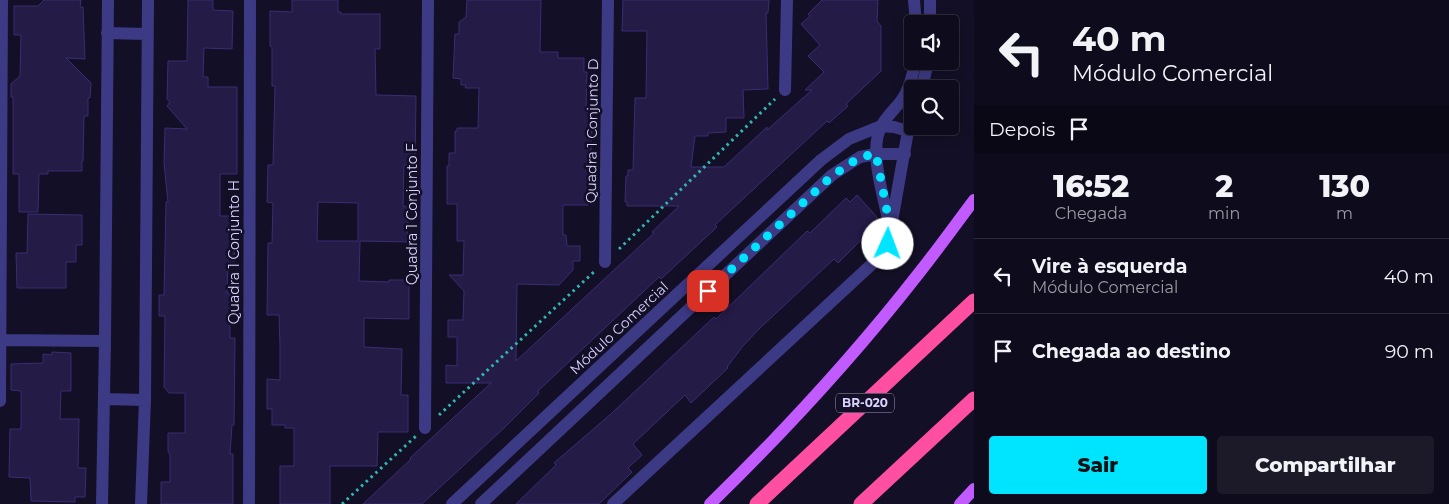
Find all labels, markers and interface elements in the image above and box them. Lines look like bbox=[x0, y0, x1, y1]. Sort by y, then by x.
map controls bbox=[904, 15, 959, 135]
button: sound bbox=[904, 15, 959, 70]
text: 40 m bbox=[1072, 17, 1167, 60]
icon: left bbox=[989, 20, 1054, 85]
street label: Quadra 1 Conjunto D bbox=[582, 59, 602, 203]
text: Módulo Comercial bbox=[1072, 60, 1273, 87]
button: search bbox=[904, 80, 959, 135]
icon: arrive bbox=[1065, 115, 1093, 143]
text: Depois bbox=[989, 118, 1055, 141]
street label: Quadra 1 Conjunto F bbox=[403, 143, 421, 285]
text: 16:52 bbox=[1053, 168, 1129, 205]
text: 2 bbox=[1215, 168, 1233, 205]
text: 130 bbox=[1319, 168, 1370, 205]
street label: Quadra 1 Conjunto H bbox=[225, 180, 243, 324]
text: Chegada bbox=[1055, 204, 1127, 223]
text: min bbox=[1208, 204, 1240, 223]
text: m bbox=[1336, 204, 1353, 223]
position arrow bbox=[861, 217, 913, 269]
text: Vire à esquerda bbox=[1032, 255, 1187, 278]
icon: left bbox=[989, 262, 1017, 290]
text: 40 m bbox=[1384, 265, 1434, 288]
pin bbox=[687, 270, 729, 312]
icon: arrive bbox=[694, 277, 722, 305]
street label: Módulo Comercial bbox=[566, 278, 672, 378]
text: Módulo Comercial bbox=[1032, 278, 1178, 297]
icon: arrive bbox=[989, 337, 1017, 365]
text: Chegada ao destino bbox=[1032, 340, 1231, 363]
text: 90 m bbox=[1385, 340, 1434, 363]
road number: BR-020 bbox=[836, 393, 894, 412]
button: Sair bbox=[989, 436, 1207, 494]
button: Compartilhar bbox=[1217, 436, 1434, 494]

